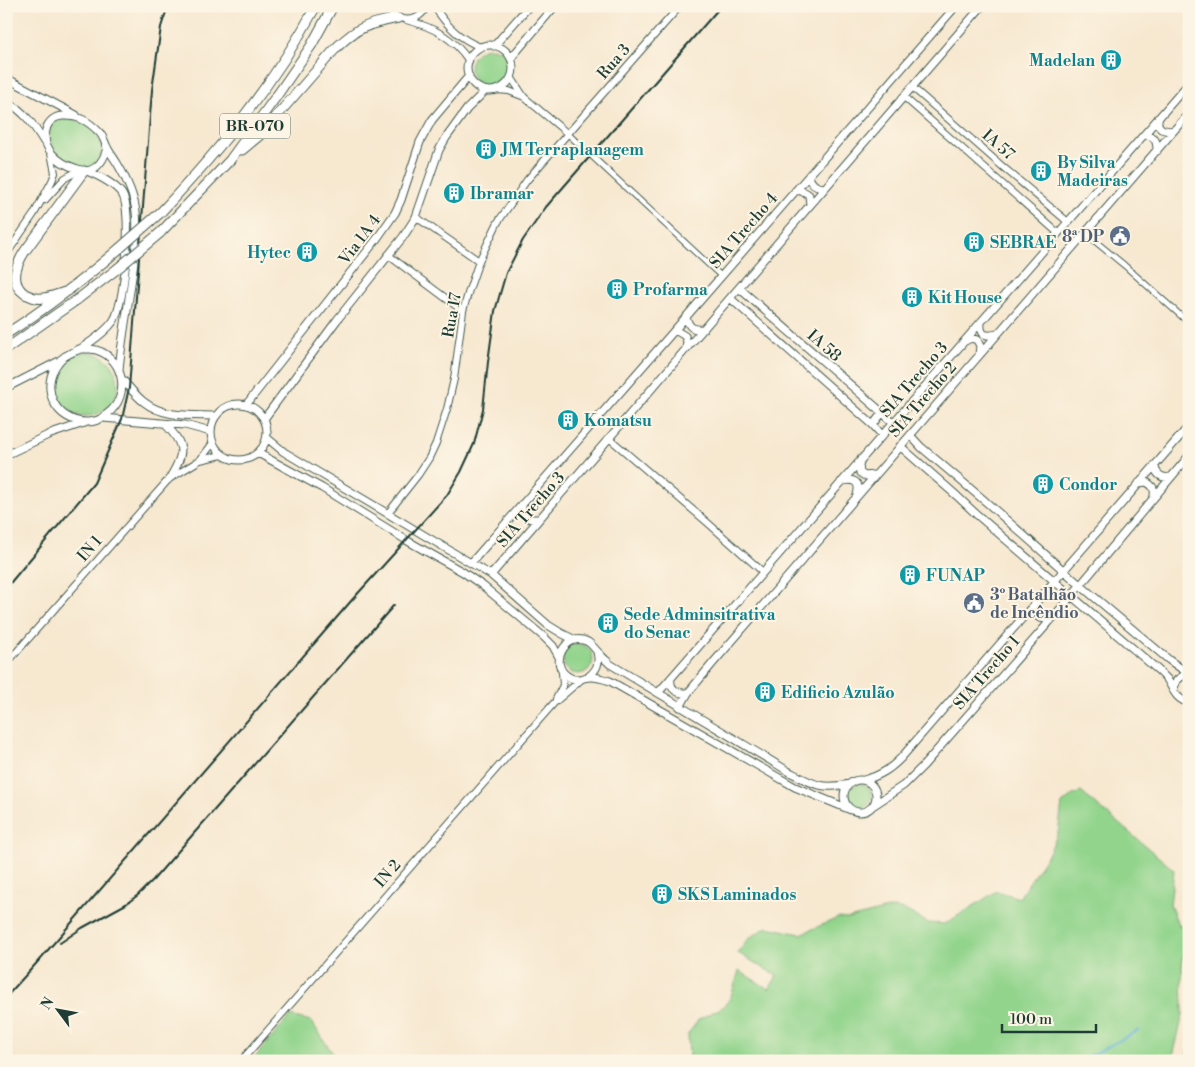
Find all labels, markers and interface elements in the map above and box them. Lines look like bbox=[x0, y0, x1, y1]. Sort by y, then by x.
street label: Rua 3 bbox=[593, 40, 635, 83]
building icon: Madelan bbox=[1099, 48, 1123, 72]
place label: Madelan bbox=[1029, 51, 1095, 71]
road number: BR-070 bbox=[220, 114, 290, 138]
street label: IA 57 bbox=[978, 125, 1019, 164]
building icon: JM Terraplanagem bbox=[474, 137, 498, 161]
place label: JM Terraplanagem bbox=[500, 140, 644, 160]
place label: By Silva Madeiras bbox=[1057, 153, 1128, 191]
building icon: By Silva Madeiras bbox=[1029, 159, 1053, 183]
building icon: Ibramar bbox=[442, 181, 466, 205]
place label: Ibramar bbox=[470, 184, 534, 204]
street label: SIA Trecho 4 bbox=[705, 188, 783, 273]
street label: Via 1A 4 bbox=[334, 210, 385, 270]
public building icon: 8ª DP bbox=[1108, 224, 1132, 248]
place label: 8ª DP bbox=[1062, 227, 1105, 247]
building icon: SEBRAE bbox=[962, 230, 986, 254]
place label: SEBRAE bbox=[990, 233, 1056, 253]
building icon: Hytec bbox=[295, 240, 319, 264]
place label: Hytec bbox=[247, 243, 291, 263]
building icon: Profarma bbox=[605, 277, 629, 301]
place label: Profarma bbox=[633, 280, 708, 300]
building icon: Kit House bbox=[900, 285, 924, 309]
place label: Kit House bbox=[928, 288, 1003, 308]
street label: Rua 17 bbox=[438, 291, 466, 339]
street label: IA 58 bbox=[803, 325, 846, 366]
street label: SIA Trecho 3 bbox=[876, 338, 952, 422]
street label: SIA Trecho 2 bbox=[884, 358, 961, 442]
building icon: Komatsu bbox=[556, 408, 580, 432]
place label: Komatsu bbox=[584, 411, 652, 431]
street label: SIA Trecho 3 bbox=[493, 468, 569, 552]
building icon: Condor bbox=[1031, 472, 1055, 496]
place label: Condor bbox=[1059, 475, 1117, 495]
street label: IN 1 bbox=[73, 531, 107, 566]
building icon: FUNAP bbox=[898, 563, 922, 587]
place label: FUNAP bbox=[926, 566, 986, 586]
place label: 3º Batalhão de Incêndio bbox=[990, 585, 1079, 623]
public building icon: 3º Batalhão de Incêndio bbox=[962, 591, 986, 615]
place label: Sede Adminsitrativa do Senac bbox=[624, 605, 776, 643]
building icon: Sede Adminsitrativa do Senac bbox=[596, 611, 620, 635]
street label: SIA Trecho 1 bbox=[949, 631, 1024, 714]
building icon: Edificio Azulão bbox=[753, 680, 777, 704]
place label: Edificio Azulão bbox=[781, 683, 895, 703]
street label: IN 2 bbox=[370, 856, 405, 892]
building icon: SKS Laminados bbox=[650, 882, 674, 906]
place label: SKS Laminados bbox=[678, 885, 796, 905]
north arrow bbox=[32, 984, 82, 1034]
text: N bbox=[37, 994, 58, 1013]
scale bar bbox=[1002, 1002, 1096, 1034]
text: 100 m bbox=[1010, 1010, 1052, 1029]

